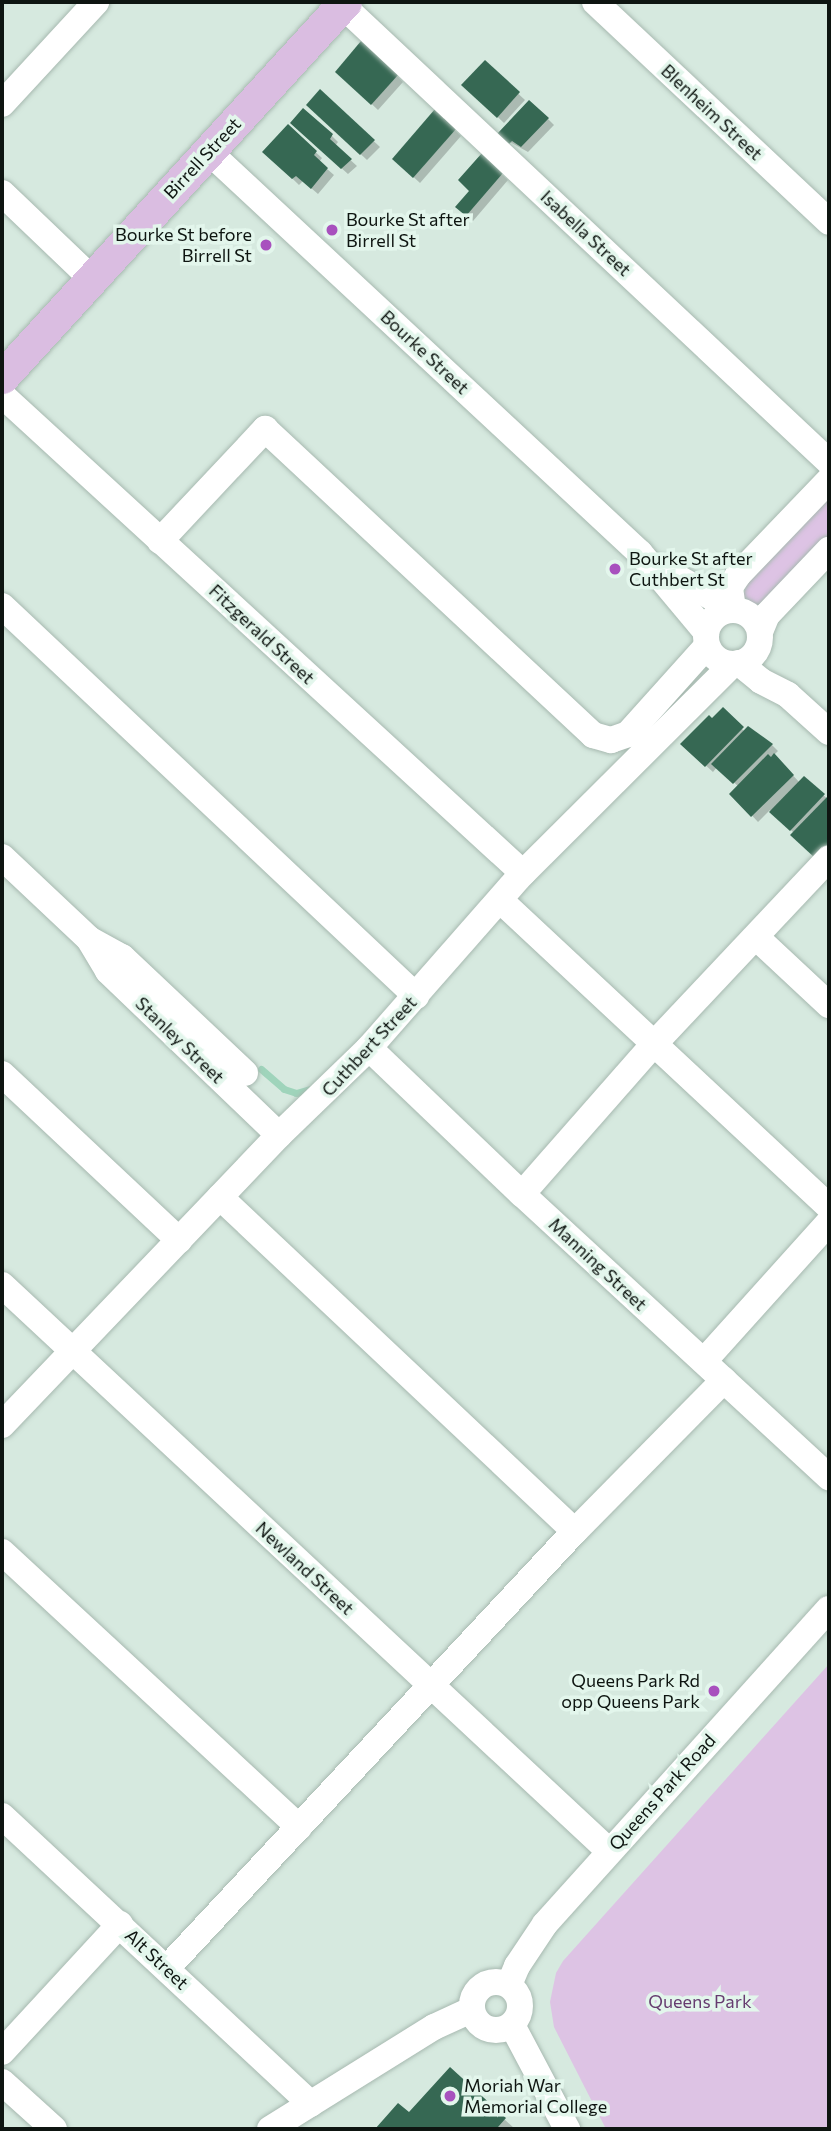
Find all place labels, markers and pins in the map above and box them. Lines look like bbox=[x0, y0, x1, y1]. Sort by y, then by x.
place label: Bourke St after Birrell St bbox=[346, 209, 470, 252]
marker: Bourke St after Birrell St bbox=[324, 222, 340, 238]
place label: Bourke St before Birrell St bbox=[115, 224, 252, 266]
marker: Bourke St before Birrell St bbox=[258, 237, 274, 253]
place label: Bourke St after Cuthbert St bbox=[629, 548, 753, 590]
marker: Bourke St after Cuthbert St bbox=[607, 561, 623, 577]
place label: Queens Park Rd opp Queens Park bbox=[561, 1670, 700, 1712]
marker: Queens Park Rd opp Queens Park bbox=[706, 1683, 722, 1699]
place label: Moriah War Memorial College bbox=[464, 2075, 607, 2118]
marker: Moriah War Memorial College bbox=[442, 2088, 458, 2104]

